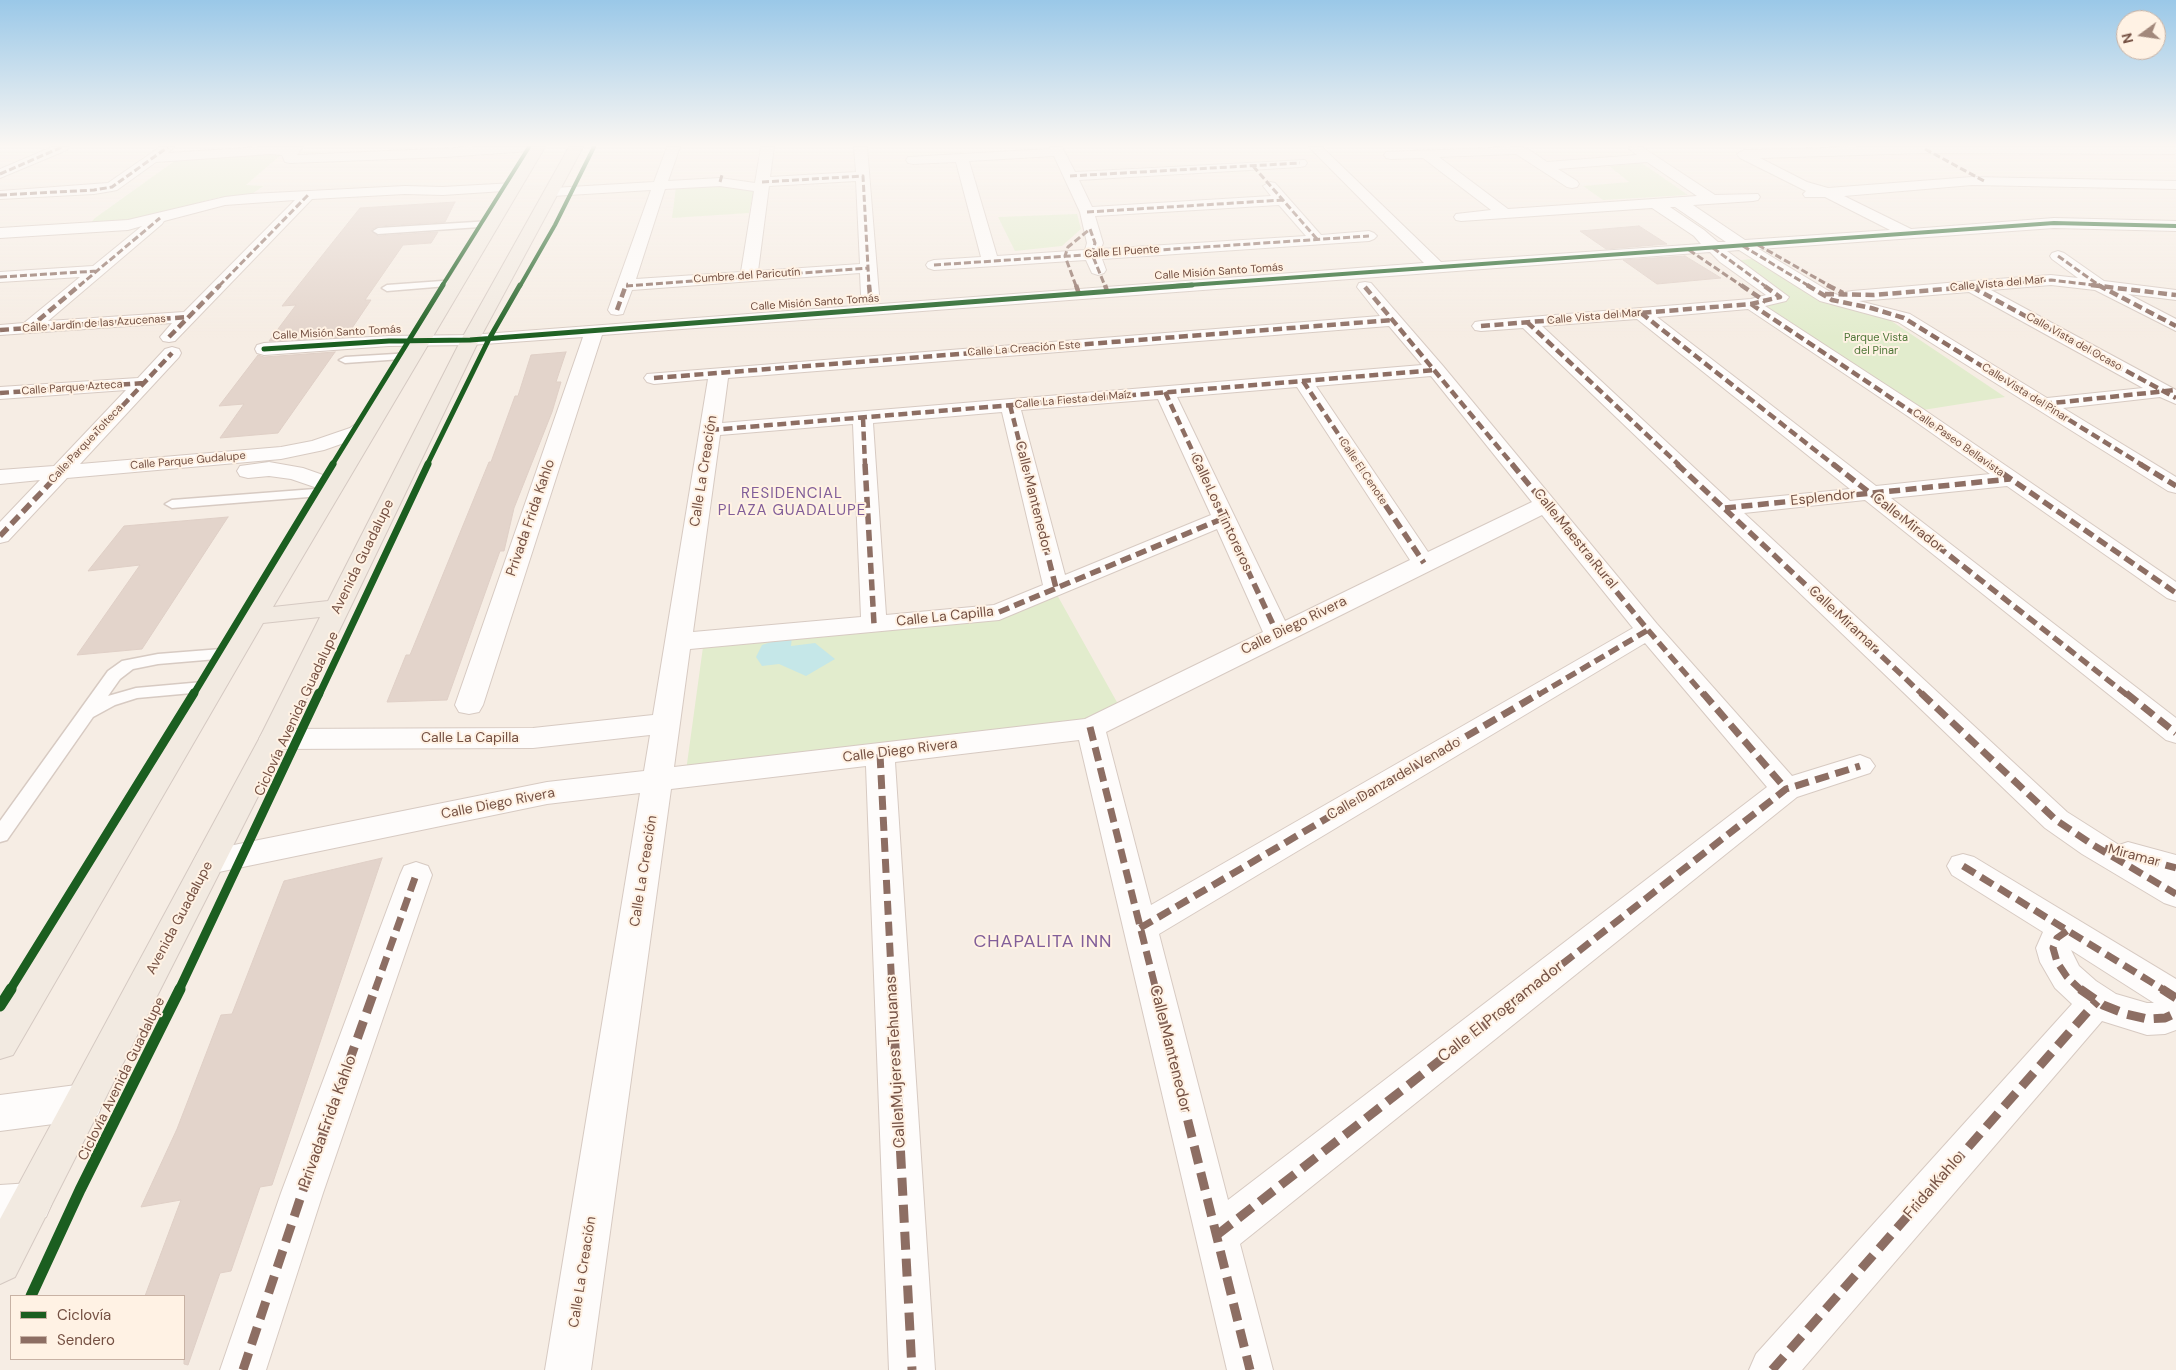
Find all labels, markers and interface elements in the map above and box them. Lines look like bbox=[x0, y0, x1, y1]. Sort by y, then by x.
north arrow bbox=[2116, 10, 2166, 60]
text: N bbox=[2117, 31, 2137, 46]
street label: Calle El Puente bbox=[1084, 243, 1160, 261]
street label: Calle Misión Santo Tomás bbox=[1154, 261, 1284, 283]
street label: Cumbre del Paricutín bbox=[693, 266, 801, 286]
street label: Calle Vista del Mar bbox=[1949, 273, 2045, 295]
street label: Calle Misión Santo Tomás bbox=[750, 292, 880, 314]
street label: Calle Vista del Mar bbox=[1546, 306, 1642, 328]
street label: Calle Vista del Ocaso bbox=[2024, 310, 2124, 374]
street label: Calle Jardín de las Azucenas bbox=[22, 312, 166, 336]
street label: Calle Misión Santo Tomás bbox=[272, 323, 402, 343]
park label: Parque Vista del Pinar bbox=[1844, 331, 1908, 357]
street label: Calle La Creación Este bbox=[967, 338, 1081, 360]
street label: Calle Vista del Pinar bbox=[1979, 361, 2071, 425]
street label: Calle Parque Azteca bbox=[21, 378, 123, 398]
street label: Calle La Fiesta del Maíz bbox=[1014, 388, 1132, 412]
street label: Calle Parque Tolteca bbox=[46, 402, 126, 486]
street label: Calle Paseo Bellavista bbox=[1910, 406, 2006, 480]
street label: Calle La Creación bbox=[687, 414, 721, 528]
street label: Calle El Cenote bbox=[1336, 437, 1390, 507]
street label: Calle Mantenedor bbox=[1011, 439, 1055, 555]
street label: Calle Parque Gudalupe bbox=[130, 449, 246, 473]
street label: Calle Los Tintoreros bbox=[1186, 452, 1256, 574]
street label: Privada Frida Kahlo bbox=[503, 457, 559, 579]
district label: RESIDENCIAL PLAZA GUADALUPE bbox=[716, 485, 868, 520]
street label: Calle Maestra Rural bbox=[1529, 486, 1621, 592]
street label: Esplendor bbox=[1790, 486, 1856, 510]
street label: Calle Mirador bbox=[1869, 490, 1947, 556]
street label: Avenida Guadalupe bbox=[328, 497, 398, 617]
street label: Calle Miramar bbox=[1805, 583, 1881, 655]
street label: Calle Diego Rivera bbox=[1238, 593, 1350, 659]
street label: Calle La Capilla bbox=[895, 604, 995, 630]
street label: Ciclovía Avenida Guadalupe bbox=[251, 629, 343, 799]
street label: Calle La Capilla bbox=[421, 730, 519, 746]
street label: Calle Danza del Venado bbox=[1324, 734, 1464, 824]
street label: Calle Diego Rivera bbox=[842, 736, 958, 766]
street label: Calle Diego Rivera bbox=[440, 785, 556, 823]
street label: Calle La Creación bbox=[627, 814, 661, 928]
street label: Miramar bbox=[2106, 841, 2162, 871]
street label: Avenida Guadalupe bbox=[143, 859, 217, 977]
district label: CHAPALITA INN bbox=[972, 931, 1114, 953]
street label: Calle El Programador bbox=[1435, 957, 1567, 1067]
street label: Calle Mujeres Tehuanas bbox=[882, 975, 910, 1149]
street label: Calle Mantenedor bbox=[1145, 983, 1195, 1115]
street label: Ciclovía Avenida Guadalupe bbox=[75, 994, 169, 1164]
street label: Privada Frida Kahlo bbox=[295, 1053, 361, 1191]
street label: Frida Kahlo bbox=[1900, 1149, 1968, 1223]
street label: Calle La Creación bbox=[566, 1215, 600, 1329]
legend bbox=[10, 1295, 185, 1360]
text: Ciclovía bbox=[57, 1305, 111, 1325]
text: Sendero bbox=[57, 1330, 115, 1350]

